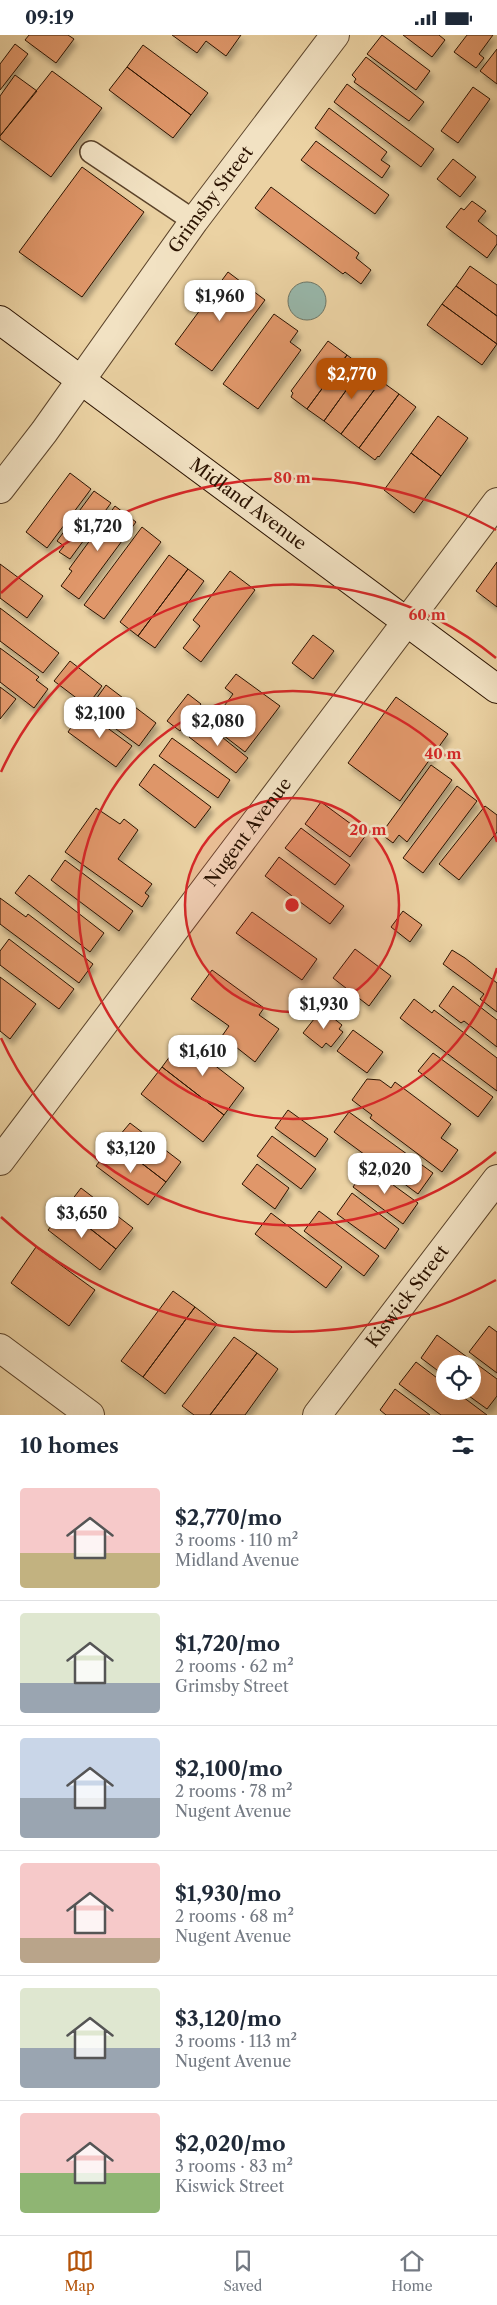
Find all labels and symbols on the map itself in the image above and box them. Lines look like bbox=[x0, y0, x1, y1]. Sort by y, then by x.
street label: Grimsby Street bbox=[164, 141, 258, 257]
pin: $1,960 bbox=[179, 279, 261, 322]
pin: $2,770 bbox=[311, 357, 393, 400]
street label: Midland Avenue bbox=[185, 454, 311, 555]
text: 80 m bbox=[273, 468, 311, 487]
pin: $1,720 bbox=[57, 509, 139, 552]
text: 60 m bbox=[408, 605, 446, 624]
pin: $2,100 bbox=[59, 697, 141, 739]
pin: $2,080 bbox=[177, 705, 259, 747]
text: 40 m bbox=[424, 744, 462, 763]
street label: Nugent Avenue bbox=[200, 773, 296, 891]
text: 20 m bbox=[349, 820, 387, 839]
centre of rings bbox=[283, 896, 301, 914]
pin: $1,930 bbox=[283, 987, 365, 1030]
pin: $1,610 bbox=[162, 1035, 244, 1077]
pin: $3,120 bbox=[90, 1131, 172, 1174]
pin: $2,020 bbox=[344, 1153, 426, 1195]
pin: $3,650 bbox=[41, 1197, 123, 1239]
street label: Kiswick Street bbox=[361, 1240, 454, 1352]

